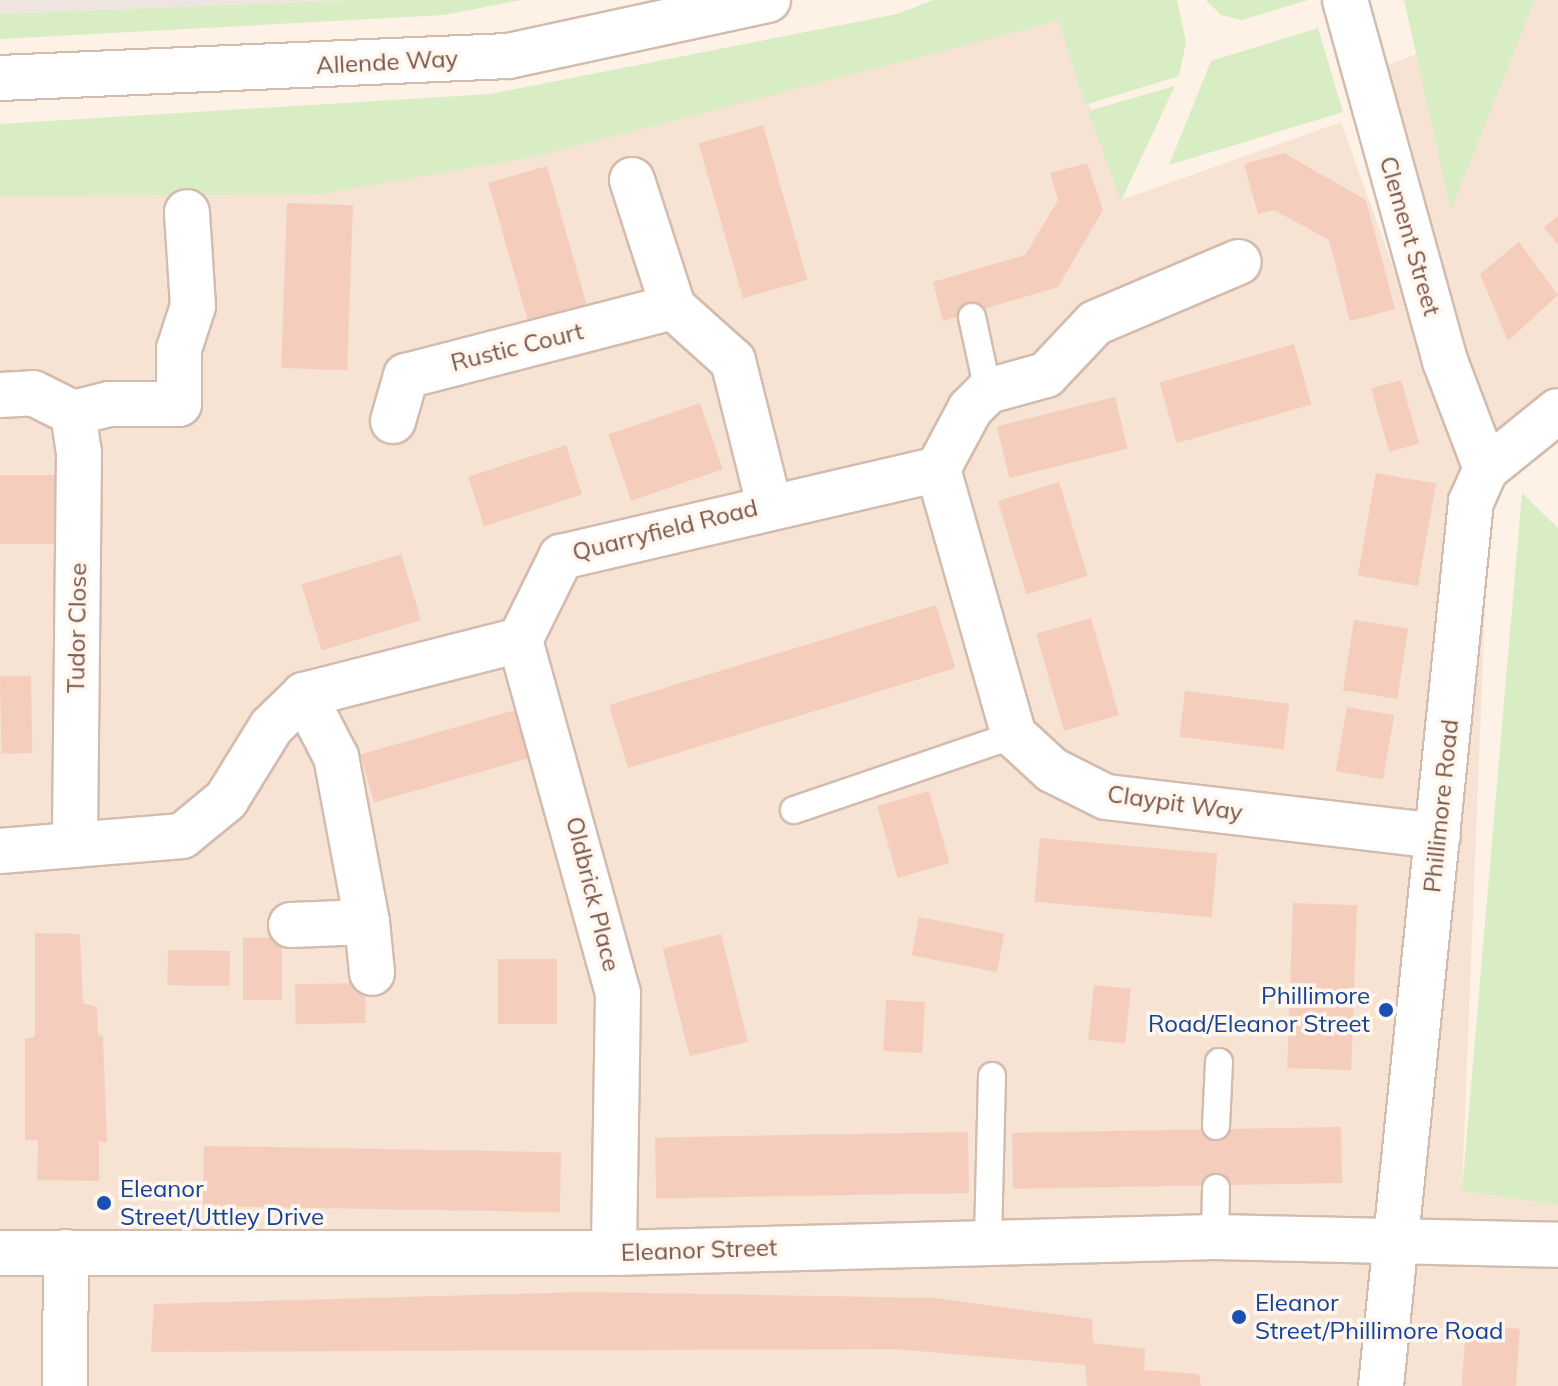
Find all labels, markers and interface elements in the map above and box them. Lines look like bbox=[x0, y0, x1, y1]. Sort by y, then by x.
street label: Allende Way bbox=[315, 44, 459, 80]
street label: Clement Street bbox=[1373, 153, 1447, 319]
street label: Rustic Court bbox=[448, 317, 586, 377]
street label: Quarryfield Road bbox=[569, 493, 761, 567]
street label: Tudor Close bbox=[61, 563, 93, 693]
street label: Phillimore Road bbox=[1418, 718, 1464, 894]
street label: Claypit Way bbox=[1106, 779, 1244, 827]
street label: Oldbrick Place bbox=[560, 814, 626, 974]
place label: Phillimore Road/Eleanor Street bbox=[1148, 982, 1370, 1038]
marker: Phillimore Road/Eleanor Street bbox=[1377, 1001, 1395, 1019]
place label: Eleanor Street/Uttley Drive bbox=[120, 1175, 324, 1231]
marker: Eleanor Street/Uttley Drive bbox=[95, 1194, 113, 1212]
street label: Eleanor Street bbox=[620, 1233, 778, 1267]
place label: Eleanor Street/Phillimore Road bbox=[1255, 1289, 1503, 1345]
marker: Eleanor Street/Phillimore Road bbox=[1230, 1308, 1248, 1326]

